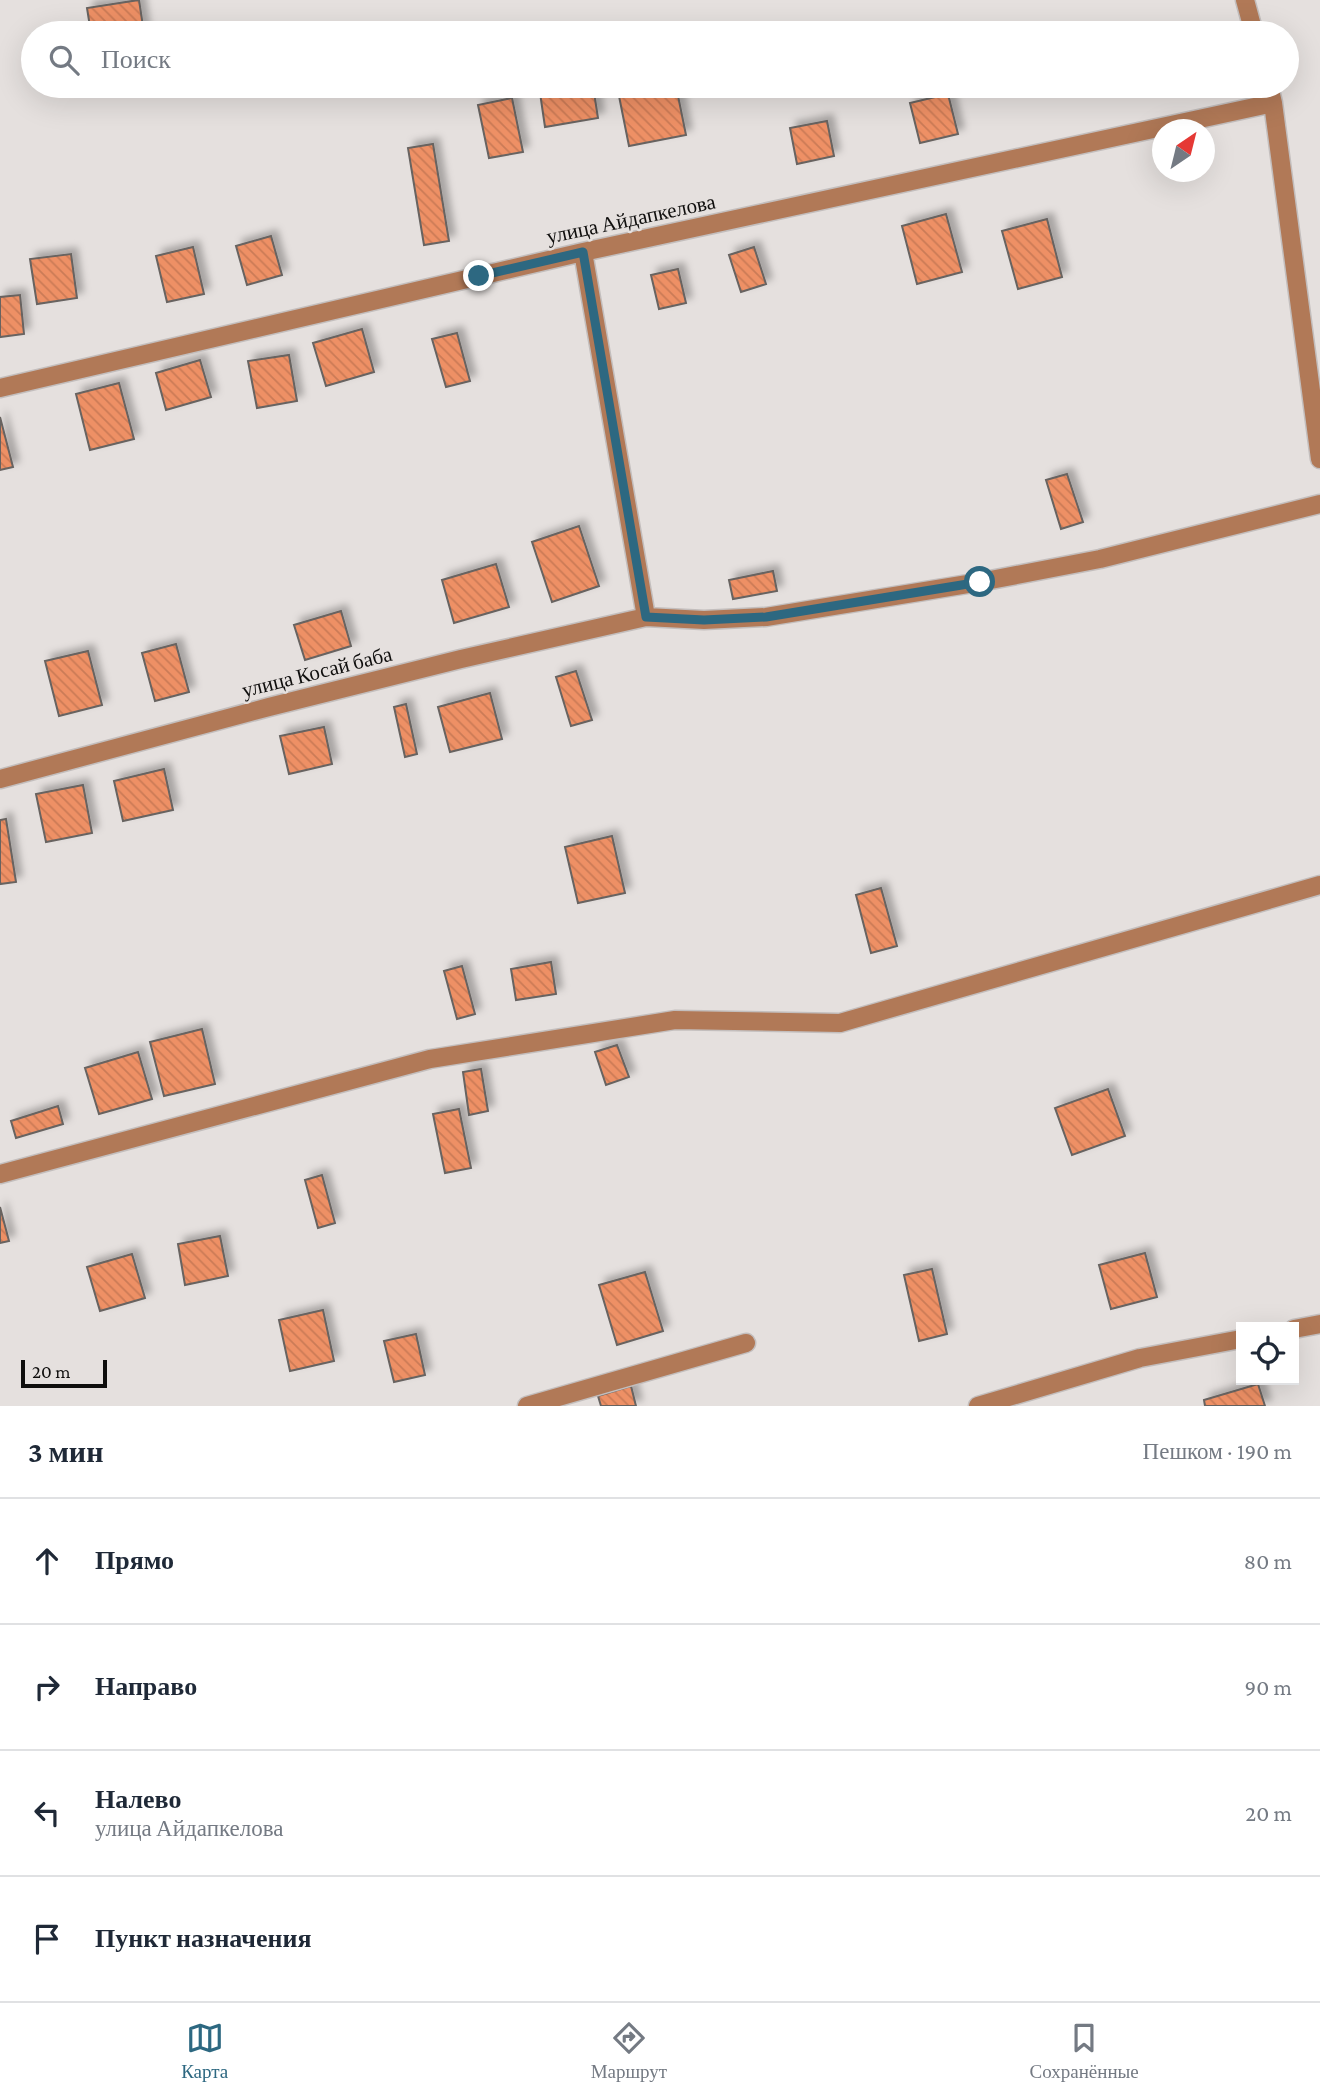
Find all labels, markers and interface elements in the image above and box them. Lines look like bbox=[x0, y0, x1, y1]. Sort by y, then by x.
search box bbox=[21, 21, 1299, 98]
icon: search bbox=[45, 41, 83, 79]
text: Поиск bbox=[101, 45, 171, 74]
north arrow bbox=[1152, 119, 1215, 182]
street label: улица Айдапкелова bbox=[544, 189, 718, 249]
route end bbox=[463, 260, 494, 291]
route start bbox=[964, 566, 995, 597]
street label: улица Косай баба bbox=[239, 642, 395, 702]
map controls bbox=[1236, 1322, 1299, 1385]
button: locate bbox=[1236, 1322, 1299, 1385]
scale bar bbox=[21, 1357, 107, 1389]
text: 20 m bbox=[32, 1361, 71, 1382]
text: 3 мин bbox=[28, 1435, 103, 1468]
text: Пешком · 190 m bbox=[1143, 1438, 1292, 1464]
icon: ahead bbox=[28, 1542, 66, 1580]
text: Прямо bbox=[95, 1546, 174, 1575]
text: 80 m bbox=[1244, 1548, 1292, 1574]
icon: right bbox=[28, 1668, 66, 1706]
text: Направо bbox=[95, 1672, 197, 1701]
text: 90 m bbox=[1245, 1674, 1292, 1700]
text: Налево bbox=[95, 1785, 181, 1814]
icon: left bbox=[28, 1794, 66, 1832]
text: 20 m bbox=[1245, 1800, 1292, 1826]
text: улица Айдапкелова bbox=[95, 1815, 284, 1841]
icon: arrive bbox=[28, 1920, 66, 1958]
text: Пункт назначения bbox=[95, 1924, 312, 1953]
tab: Карта bbox=[181, 2019, 228, 2083]
tab: Маршрут bbox=[591, 2019, 667, 2083]
tab: Сохранённые bbox=[1030, 2019, 1139, 2083]

